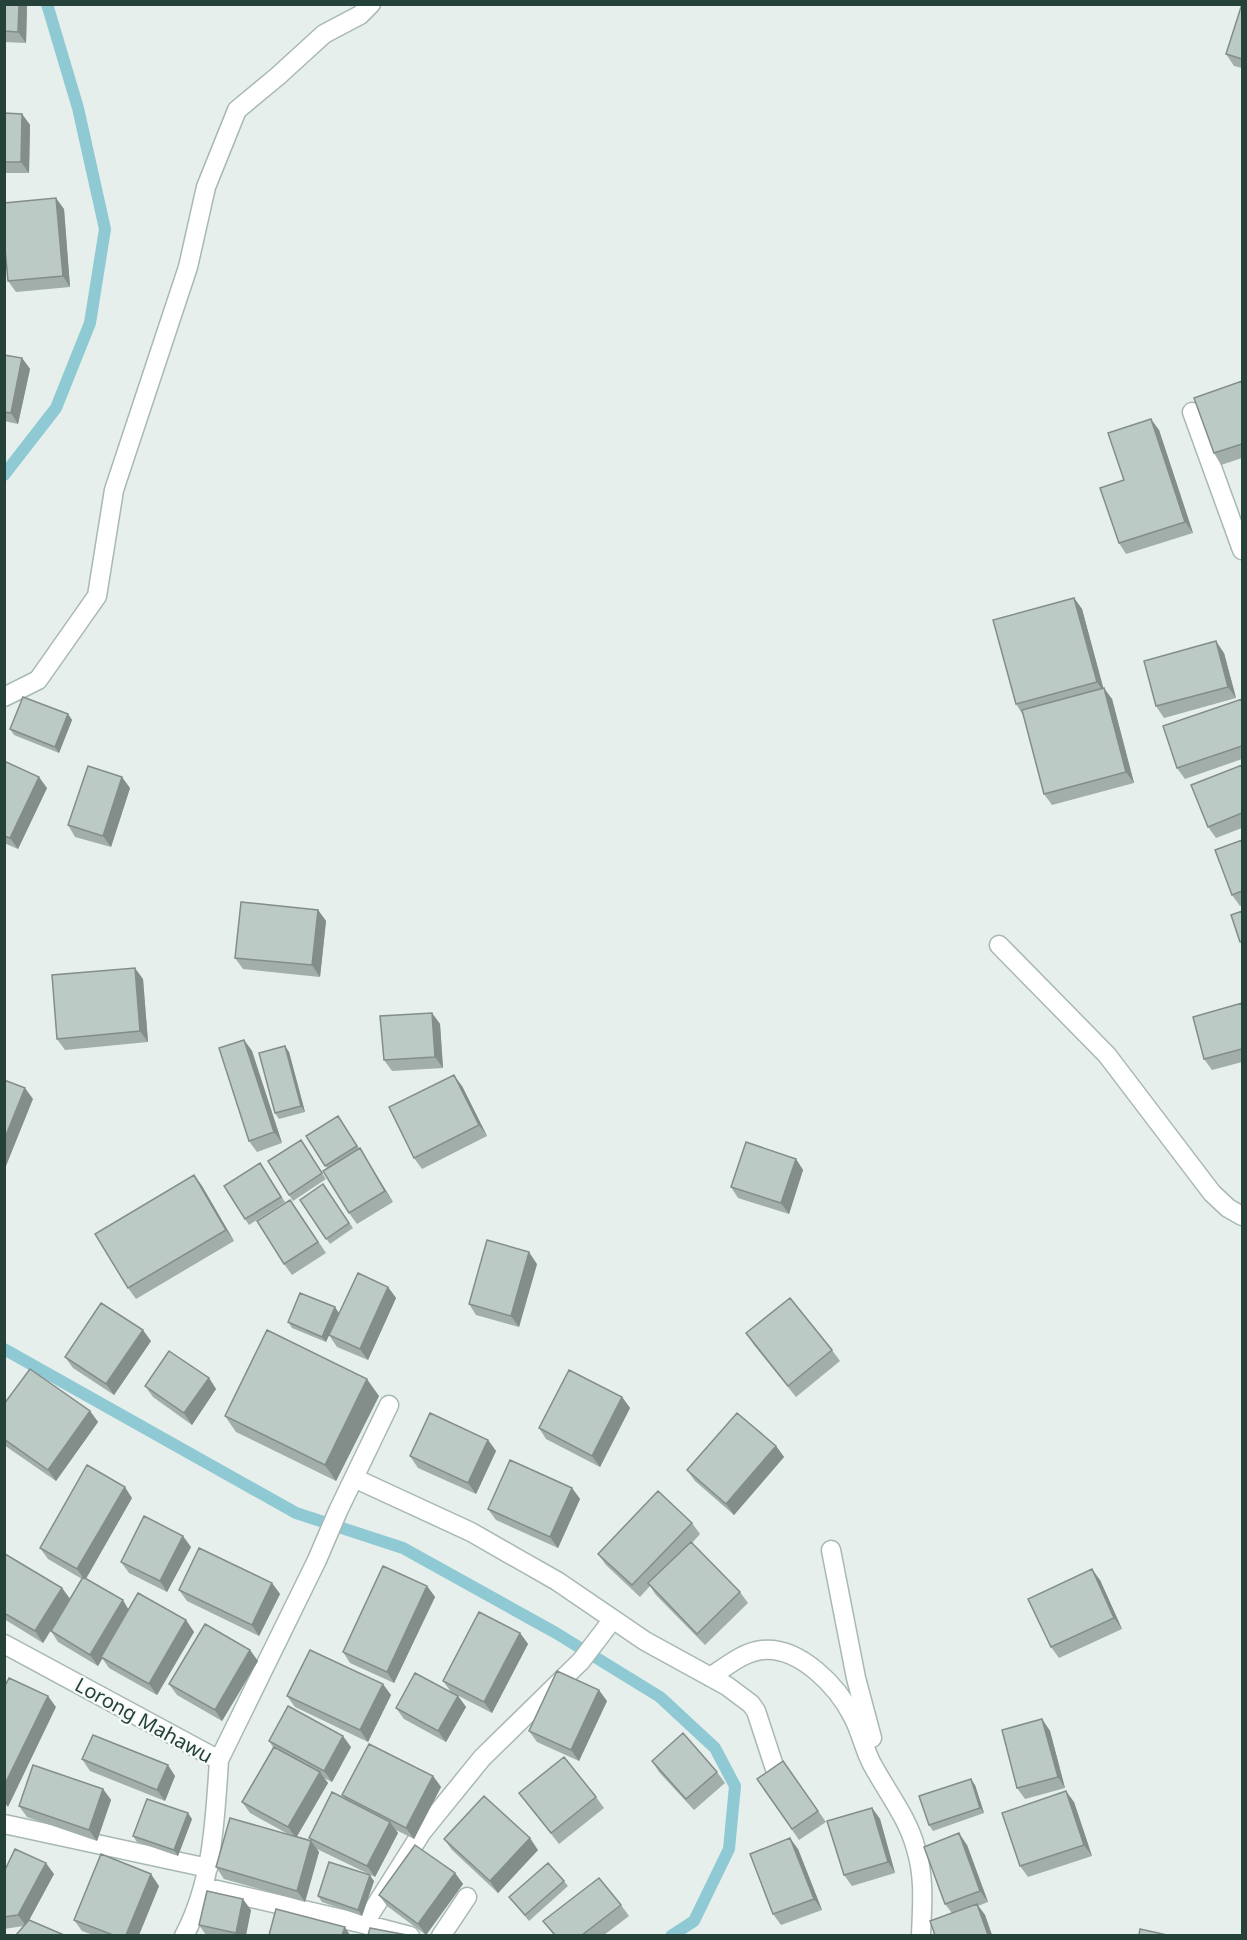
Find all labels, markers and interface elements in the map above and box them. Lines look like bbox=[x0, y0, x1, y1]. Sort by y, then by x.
street label: Lorong Mahawu bbox=[70, 1671, 218, 1769]

